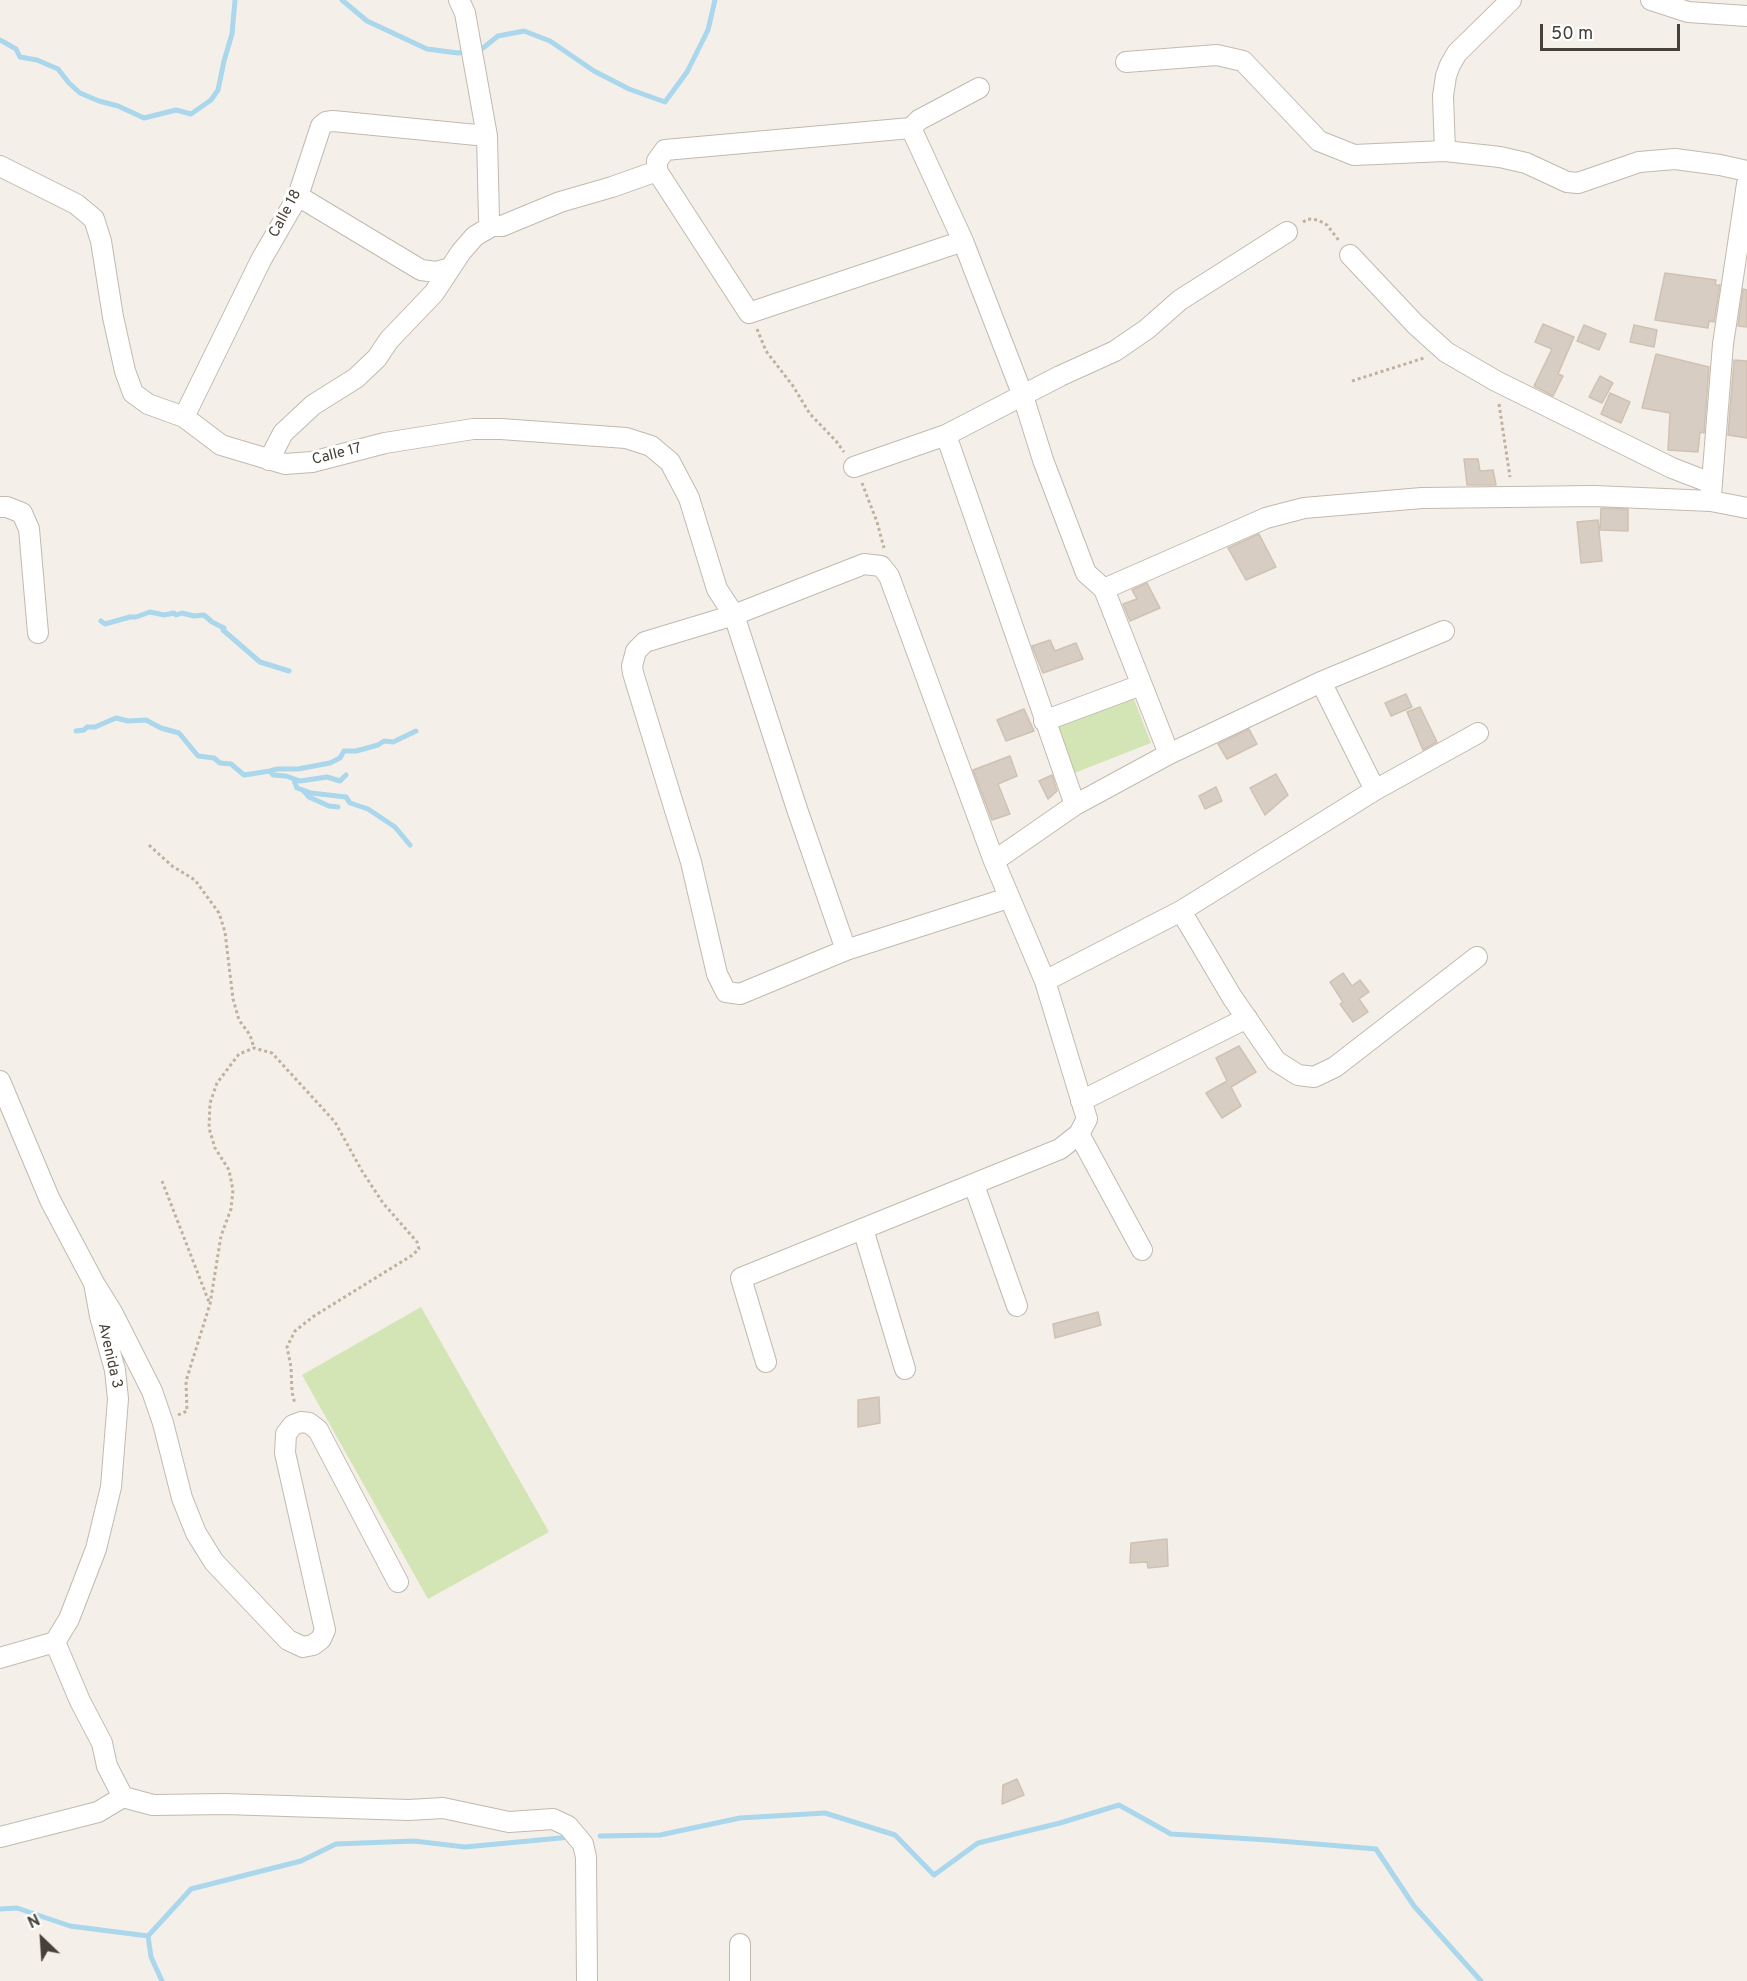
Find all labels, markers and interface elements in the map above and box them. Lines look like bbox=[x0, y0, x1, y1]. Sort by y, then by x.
scale bar bbox=[1543, 12, 1682, 50]
text: 50 m bbox=[1551, 23, 1593, 46]
street label: Calle 18 bbox=[266, 187, 306, 241]
street label: Calle 17 bbox=[310, 440, 364, 470]
street label: Avenida 3 bbox=[93, 1322, 125, 1390]
north arrow bbox=[12, 1909, 72, 1969]
text: N bbox=[25, 1911, 44, 1934]

